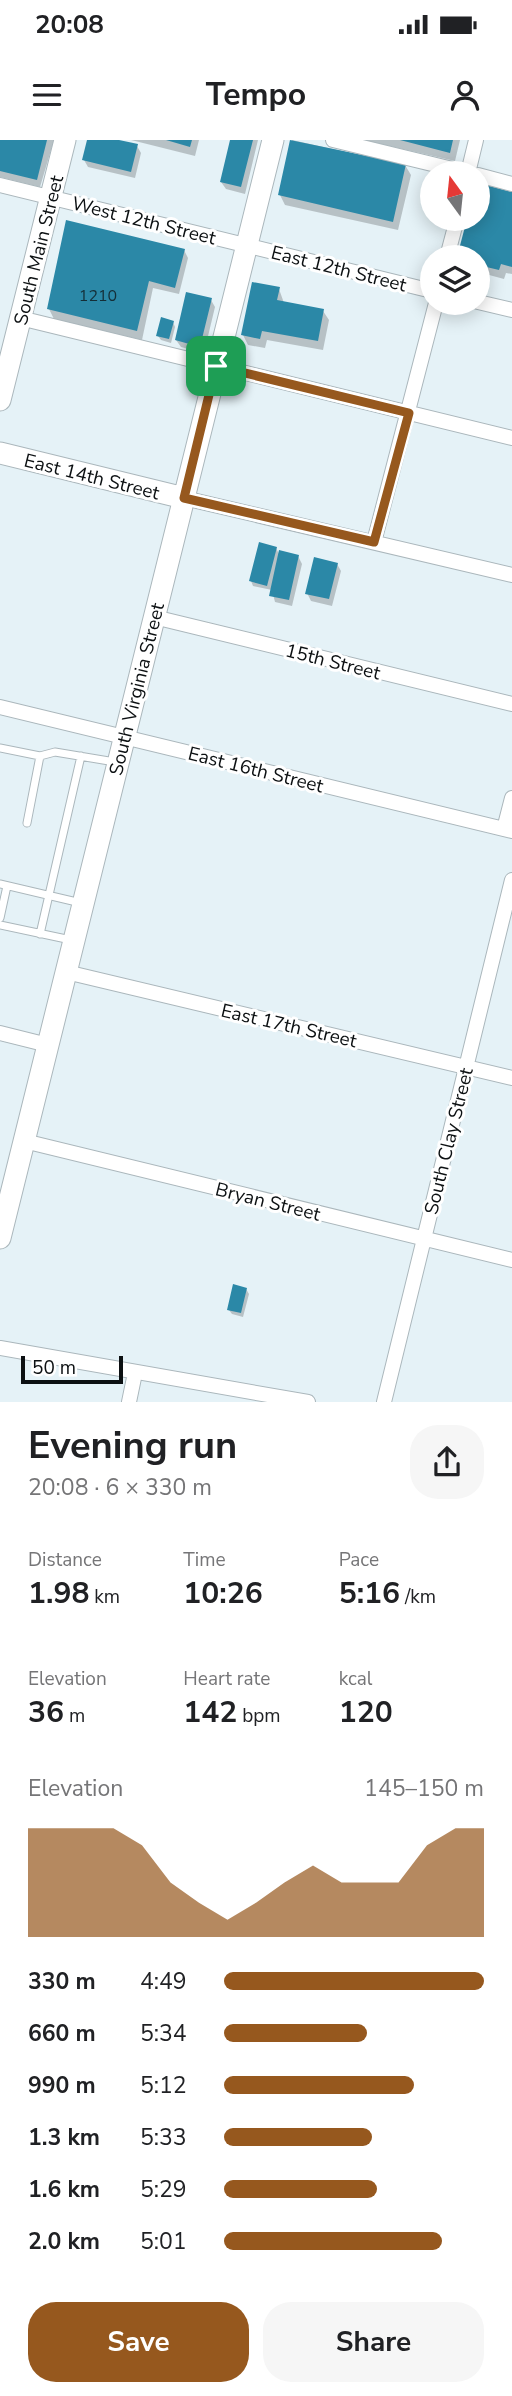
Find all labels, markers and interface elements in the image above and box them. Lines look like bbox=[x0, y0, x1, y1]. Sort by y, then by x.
text: 20:08 bbox=[35, 7, 104, 42]
text: Tempo bbox=[206, 73, 306, 116]
icon: menu bbox=[28, 76, 66, 114]
icon: person bbox=[446, 76, 484, 114]
north arrow bbox=[420, 161, 490, 231]
map controls bbox=[420, 161, 490, 315]
street label: South Main Street bbox=[8, 172, 70, 328]
street label: West 12th Street bbox=[69, 191, 219, 252]
street label: East 12th Street bbox=[268, 240, 409, 298]
button: layers bbox=[420, 245, 490, 315]
house number: 1210 bbox=[79, 285, 117, 307]
pin bbox=[186, 336, 246, 396]
icon: arrive bbox=[197, 347, 235, 385]
street label: East 14th Street bbox=[21, 448, 162, 506]
street label: South Virginia Street bbox=[103, 600, 171, 778]
street label: 15th Street bbox=[283, 638, 383, 686]
street label: East 16th Street bbox=[185, 741, 326, 799]
street label: East 17th Street bbox=[218, 998, 360, 1054]
street label: South Clay Street bbox=[418, 1065, 480, 1217]
street label: Bryan Street bbox=[213, 1176, 323, 1228]
scale bar bbox=[21, 1353, 122, 1385]
text: 50 m bbox=[32, 1355, 76, 1381]
text: Evening run bbox=[28, 1420, 237, 1471]
button: share bbox=[410, 1425, 484, 1499]
text: 20:08 · 6 × 330 m bbox=[28, 1472, 212, 1503]
text: Distance bbox=[28, 1547, 102, 1573]
text: Time bbox=[183, 1547, 226, 1573]
text: Pace bbox=[339, 1547, 379, 1573]
text: 1.98 bbox=[28, 1573, 89, 1614]
text: 10:26 bbox=[183, 1573, 263, 1614]
text: 5:16 bbox=[339, 1573, 400, 1614]
text: km bbox=[89, 1584, 120, 1610]
text: /km bbox=[400, 1584, 436, 1610]
text: Elevation bbox=[28, 1666, 107, 1692]
text: Heart rate bbox=[183, 1666, 270, 1692]
text: kcal bbox=[339, 1666, 372, 1692]
text: 36 bbox=[28, 1692, 64, 1733]
text: 142 bbox=[183, 1692, 237, 1733]
text: 120 bbox=[339, 1692, 393, 1733]
text: m bbox=[64, 1703, 85, 1729]
text: bpm bbox=[237, 1703, 281, 1729]
text: Elevation bbox=[28, 1773, 123, 1804]
text: 145–150 m bbox=[364, 1773, 484, 1804]
text: 330 m bbox=[28, 1966, 96, 1997]
text: 4:49 bbox=[140, 1966, 187, 1997]
text: 660 m bbox=[28, 2018, 96, 2049]
text: 5:34 bbox=[140, 2018, 187, 2049]
text: 990 m bbox=[28, 2070, 96, 2101]
text: 5:12 bbox=[140, 2070, 187, 2101]
text: 1.3 km bbox=[28, 2122, 100, 2153]
text: 5:33 bbox=[140, 2122, 187, 2153]
text: 1.6 km bbox=[28, 2174, 100, 2205]
text: 5:29 bbox=[140, 2174, 187, 2205]
text: 2.0 km bbox=[28, 2226, 100, 2257]
text: 5:01 bbox=[140, 2226, 187, 2257]
button: Save bbox=[28, 2302, 249, 2382]
button: Share bbox=[263, 2302, 484, 2382]

